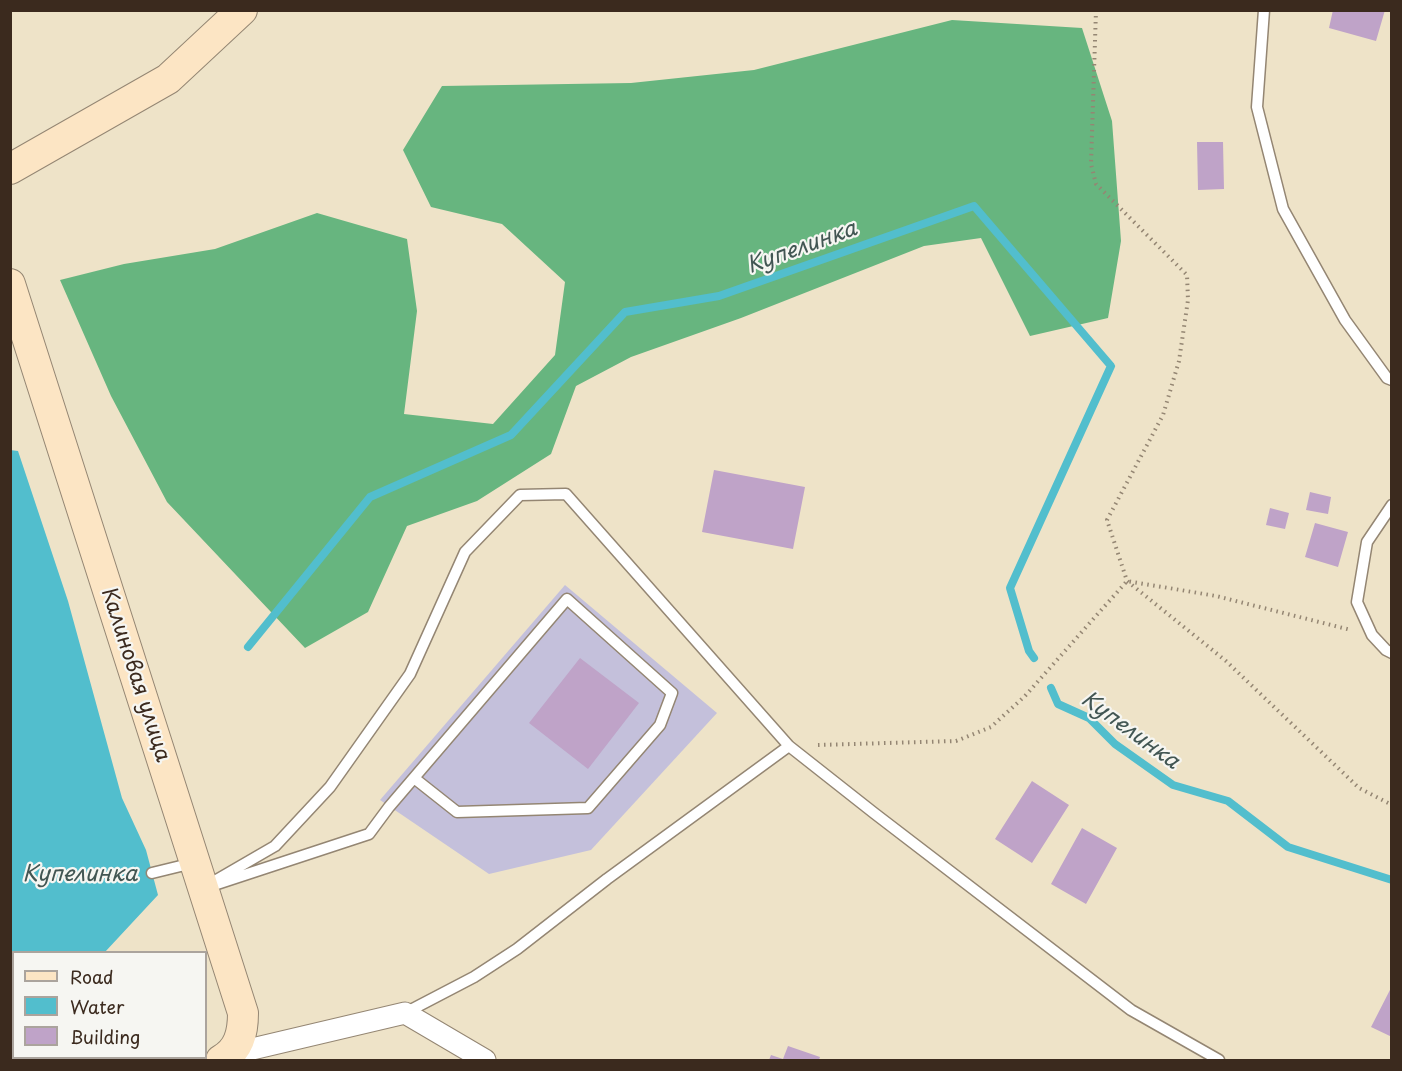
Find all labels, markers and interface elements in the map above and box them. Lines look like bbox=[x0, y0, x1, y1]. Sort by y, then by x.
water label: Купелинка bbox=[743, 216, 861, 280]
street label: Калиновая улица bbox=[95, 585, 175, 765]
water label: Купелинка bbox=[1076, 687, 1184, 775]
water label: Купелинка bbox=[23, 862, 137, 888]
legend bbox=[12, 951, 207, 1059]
text: Road bbox=[70, 963, 114, 990]
text: Water bbox=[70, 993, 124, 1020]
text: Building bbox=[70, 1023, 140, 1050]

